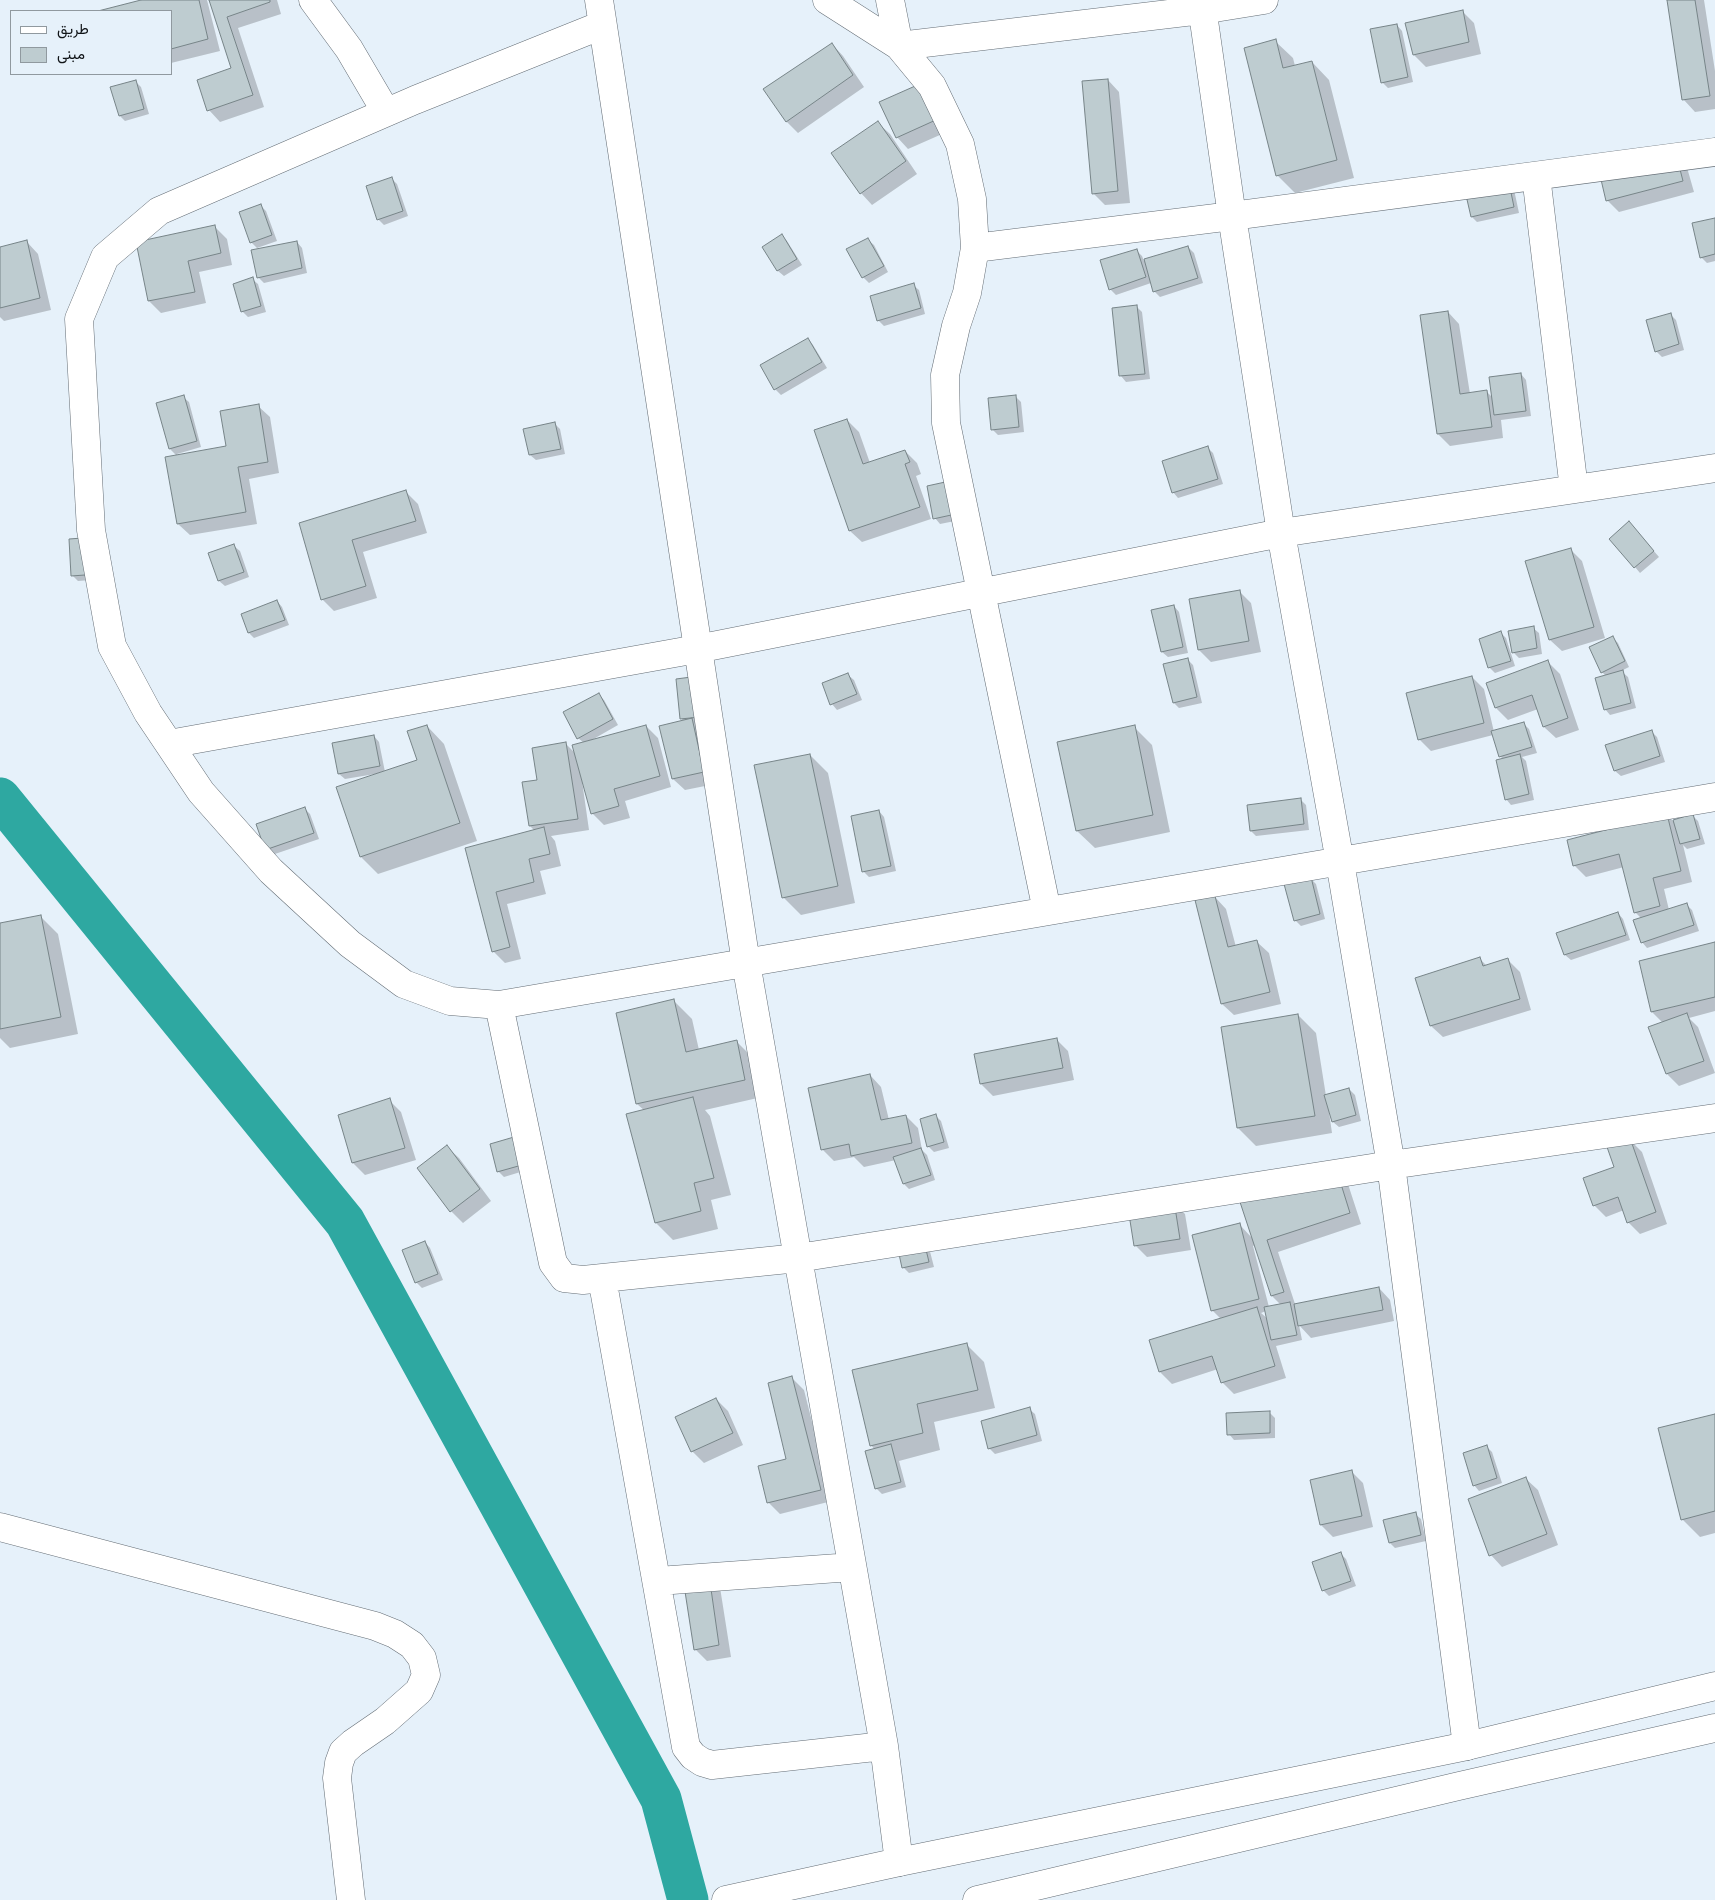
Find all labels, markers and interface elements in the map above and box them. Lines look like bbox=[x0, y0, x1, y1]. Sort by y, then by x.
legend bbox=[10, 10, 172, 75]
text: طريق bbox=[57, 18, 89, 39]
text: مبنى bbox=[57, 43, 85, 64]

